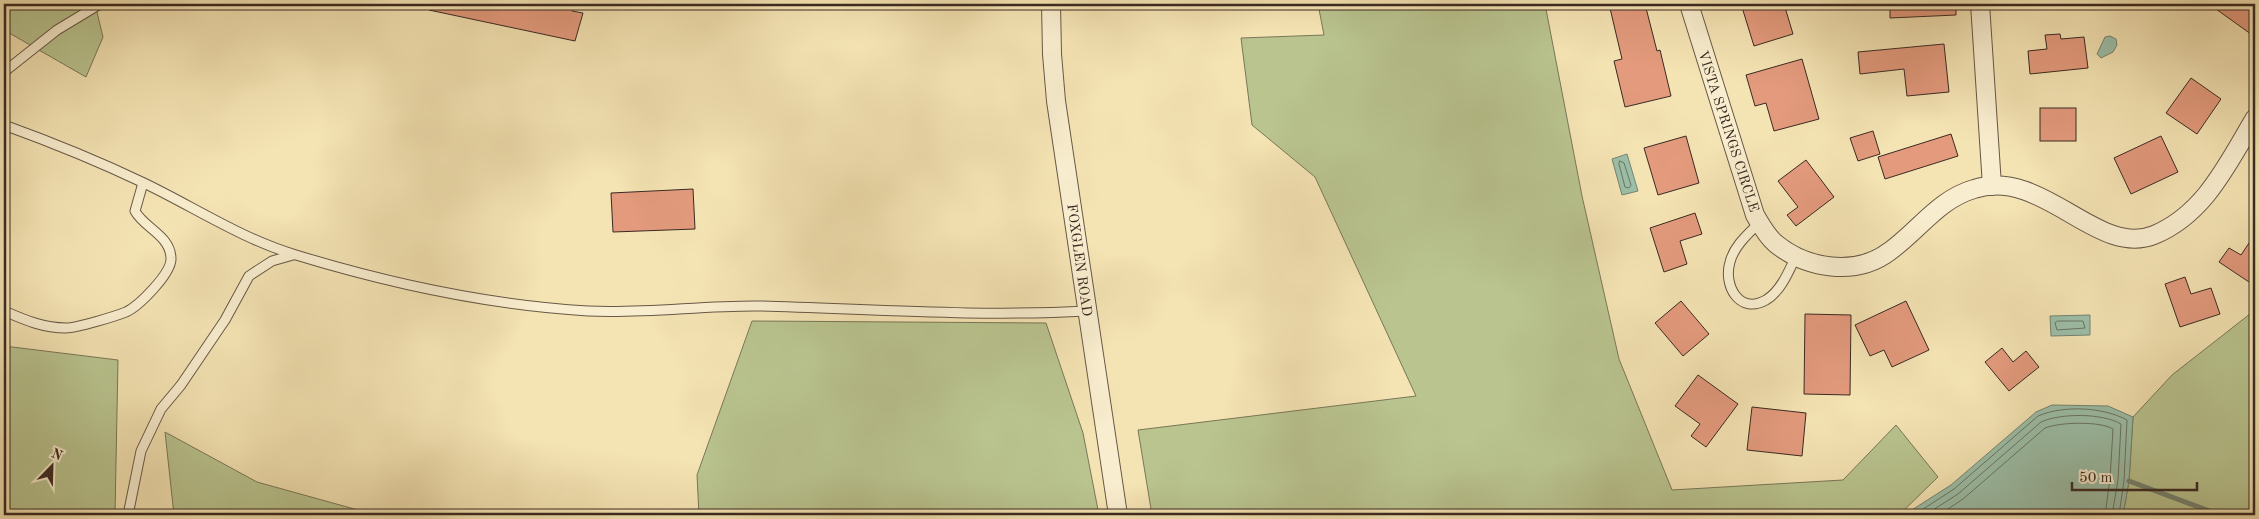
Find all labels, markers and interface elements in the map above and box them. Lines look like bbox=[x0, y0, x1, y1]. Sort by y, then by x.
street label: VISTA SPRINGS CIRCLE bbox=[1695, 49, 1761, 214]
street label: FOXGLEN ROAD bbox=[1064, 203, 1094, 317]
north arrow bbox=[28, 442, 78, 492]
text: N bbox=[49, 446, 65, 464]
scale bar bbox=[2072, 459, 2196, 491]
text: 50 m bbox=[2079, 471, 2113, 486]

